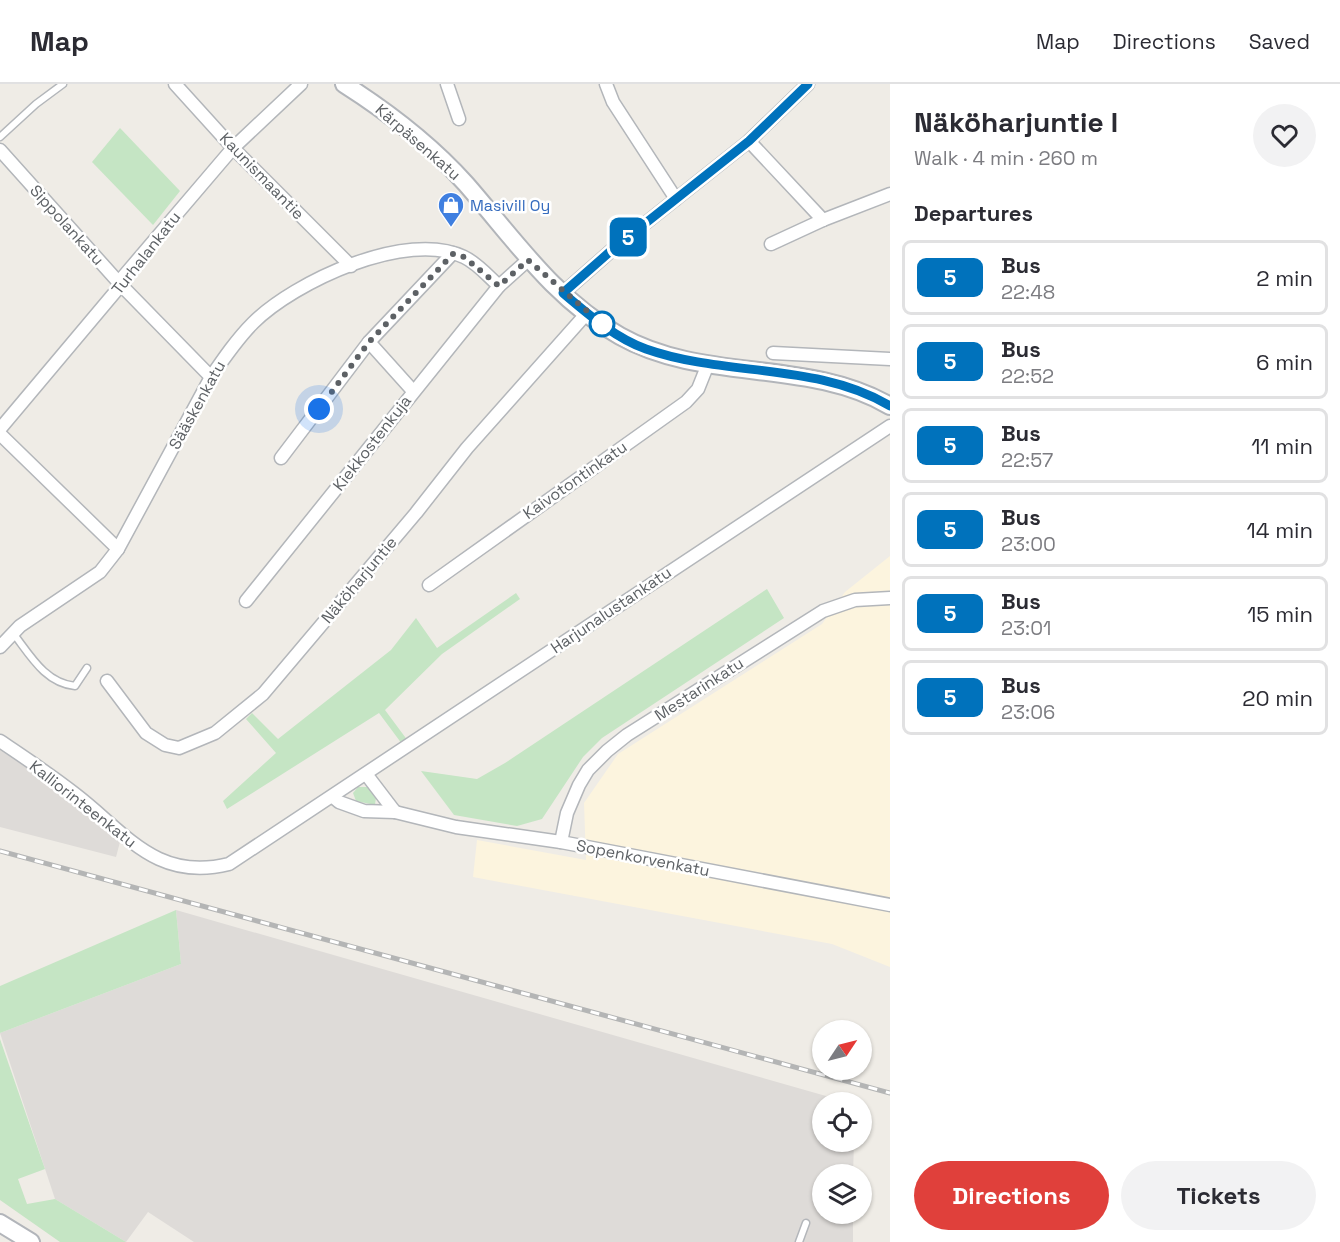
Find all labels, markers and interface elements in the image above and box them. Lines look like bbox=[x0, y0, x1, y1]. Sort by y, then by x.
text: Map bbox=[30, 23, 89, 59]
text: Map bbox=[1036, 28, 1080, 55]
text: Directions bbox=[1113, 28, 1216, 55]
text: Saved bbox=[1249, 28, 1310, 55]
street label: Kärpäsenkatu bbox=[371, 99, 465, 185]
text: Näköharjuntie I bbox=[914, 104, 1118, 140]
button: heart bbox=[1253, 104, 1316, 167]
street label: Kaunismaantie bbox=[215, 128, 309, 224]
text: Walk · 4 min · 260 m bbox=[914, 145, 1098, 171]
street label: Sippolankatu bbox=[25, 180, 109, 270]
shop icon: Masivill Oy bbox=[436, 190, 466, 228]
place label: Masivill Oy bbox=[470, 195, 550, 216]
text: Departures bbox=[914, 199, 1033, 227]
street label: Turhalankatu bbox=[107, 207, 185, 299]
line badge: 5 bbox=[608, 218, 648, 256]
text: 5 bbox=[622, 224, 634, 251]
text: Bus bbox=[1001, 251, 1041, 279]
text: 5 bbox=[944, 264, 956, 291]
text: 2 min bbox=[1256, 264, 1313, 292]
text: 22:48 bbox=[1001, 279, 1055, 305]
unlabelled marker bbox=[589, 311, 615, 337]
text: Bus bbox=[1001, 335, 1041, 363]
text: 5 bbox=[944, 348, 956, 375]
text: 6 min bbox=[1256, 348, 1313, 376]
street label: Sääskenkatu bbox=[164, 357, 230, 453]
text: 22:52 bbox=[1001, 363, 1054, 389]
street label: Kiekkostenkuja bbox=[328, 391, 416, 495]
your location bbox=[304, 394, 334, 424]
text: Bus bbox=[1001, 419, 1041, 447]
text: 5 bbox=[944, 432, 956, 459]
text: 11 min bbox=[1251, 432, 1313, 460]
street label: Kaivotontinkatu bbox=[519, 436, 631, 524]
text: 22:57 bbox=[1001, 447, 1053, 473]
text: Bus bbox=[1001, 503, 1041, 531]
text: 5 bbox=[944, 516, 956, 543]
text: 14 min bbox=[1247, 516, 1313, 544]
text: 23:00 bbox=[1001, 531, 1056, 557]
street label: Näköharjuntie bbox=[317, 532, 401, 628]
street label: Harjunalustankatu bbox=[547, 562, 675, 658]
text: Bus bbox=[1001, 587, 1041, 615]
text: 5 bbox=[944, 600, 956, 627]
text: 15 min bbox=[1247, 600, 1313, 628]
text: 23:01 bbox=[1001, 615, 1051, 641]
street label: Mestarinkatu bbox=[650, 652, 748, 726]
text: Bus bbox=[1001, 671, 1041, 699]
text: 5 bbox=[944, 684, 956, 711]
text: 20 min bbox=[1242, 684, 1313, 712]
text: 23:06 bbox=[1001, 699, 1055, 725]
street label: Kalliorinteenkatu bbox=[25, 756, 141, 852]
street label: Sopenkorvenkatu bbox=[575, 835, 711, 881]
north arrow bbox=[812, 1020, 872, 1080]
map controls bbox=[812, 1020, 872, 1224]
button: locate bbox=[812, 1092, 872, 1152]
button: Directions bbox=[914, 1161, 1109, 1230]
button: Tickets bbox=[1121, 1161, 1316, 1230]
button: layers bbox=[812, 1164, 872, 1224]

